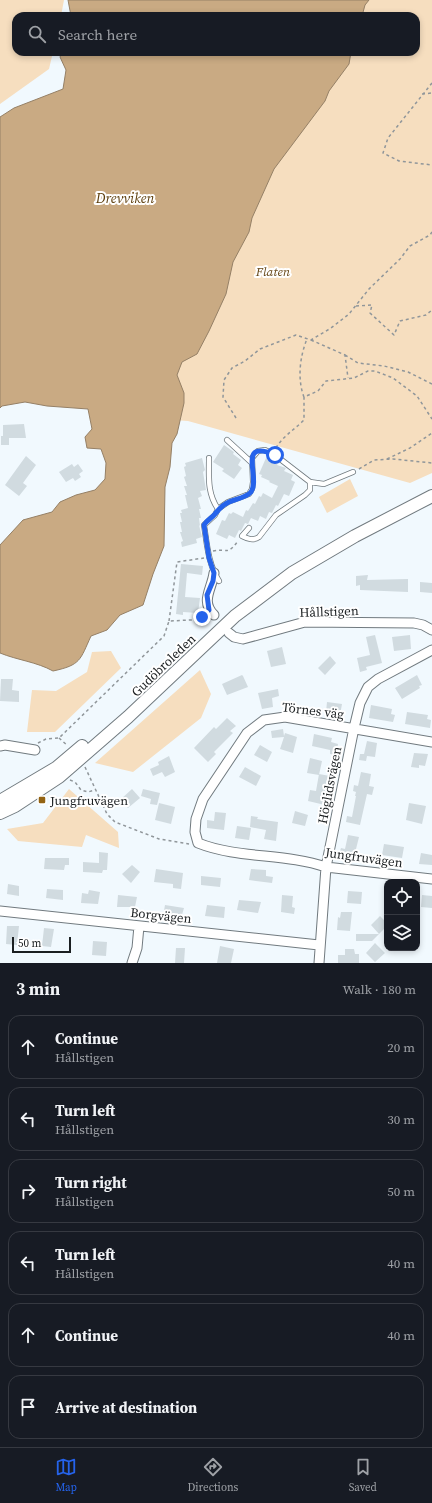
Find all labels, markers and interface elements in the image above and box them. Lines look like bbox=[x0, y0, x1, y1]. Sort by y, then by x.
search box bbox=[12, 12, 420, 56]
icon: search bbox=[26, 23, 48, 45]
text: Search here bbox=[58, 24, 137, 45]
water label: Drevviken bbox=[95, 188, 154, 208]
park label: Flaten bbox=[255, 263, 291, 280]
route start bbox=[266, 446, 284, 464]
street label: Hållstigen bbox=[299, 602, 359, 621]
route end bbox=[193, 608, 211, 626]
street label: Gudöbroleden bbox=[128, 630, 199, 700]
street label: Törnes väg bbox=[281, 698, 345, 723]
street label: Höglidsvägen bbox=[314, 745, 345, 825]
place label: Jungfruvägen bbox=[49, 792, 128, 809]
marker: Jungfruvägen bbox=[37, 795, 47, 805]
street label: Jungfruvägen bbox=[323, 844, 404, 871]
map controls bbox=[384, 879, 420, 951]
button: locate bbox=[384, 879, 420, 915]
street label: Borgvägen bbox=[130, 904, 193, 927]
button: layers bbox=[384, 915, 420, 951]
scale bar bbox=[12, 935, 71, 954]
text: 50 m bbox=[18, 936, 41, 951]
text: 3 min bbox=[16, 977, 60, 1001]
text: Walk · 180 m bbox=[343, 981, 416, 998]
text: Continue bbox=[55, 1028, 118, 1049]
icon: ahead bbox=[17, 1036, 39, 1058]
text: 20 m bbox=[387, 1039, 415, 1056]
text: Hållstigen bbox=[55, 1049, 114, 1066]
text: Turn left bbox=[55, 1100, 115, 1121]
icon: left bbox=[17, 1108, 39, 1130]
text: 30 m bbox=[387, 1111, 415, 1128]
text: Hållstigen bbox=[55, 1121, 114, 1138]
text: Turn right bbox=[55, 1172, 127, 1193]
icon: right bbox=[17, 1180, 39, 1202]
text: 50 m bbox=[387, 1183, 415, 1200]
text: Hållstigen bbox=[55, 1193, 114, 1210]
text: Turn left bbox=[55, 1244, 115, 1265]
icon: left bbox=[17, 1252, 39, 1274]
text: 40 m bbox=[387, 1255, 415, 1272]
text: Hållstigen bbox=[55, 1265, 114, 1282]
icon: ahead bbox=[17, 1324, 39, 1346]
text: Continue bbox=[55, 1325, 118, 1346]
text: 40 m bbox=[387, 1327, 415, 1344]
icon: arrive bbox=[17, 1396, 39, 1418]
text: Arrive at destination bbox=[55, 1397, 197, 1418]
tab: Map bbox=[55, 1456, 77, 1495]
tab: Directions bbox=[187, 1456, 238, 1495]
tab: Saved bbox=[349, 1456, 377, 1495]

